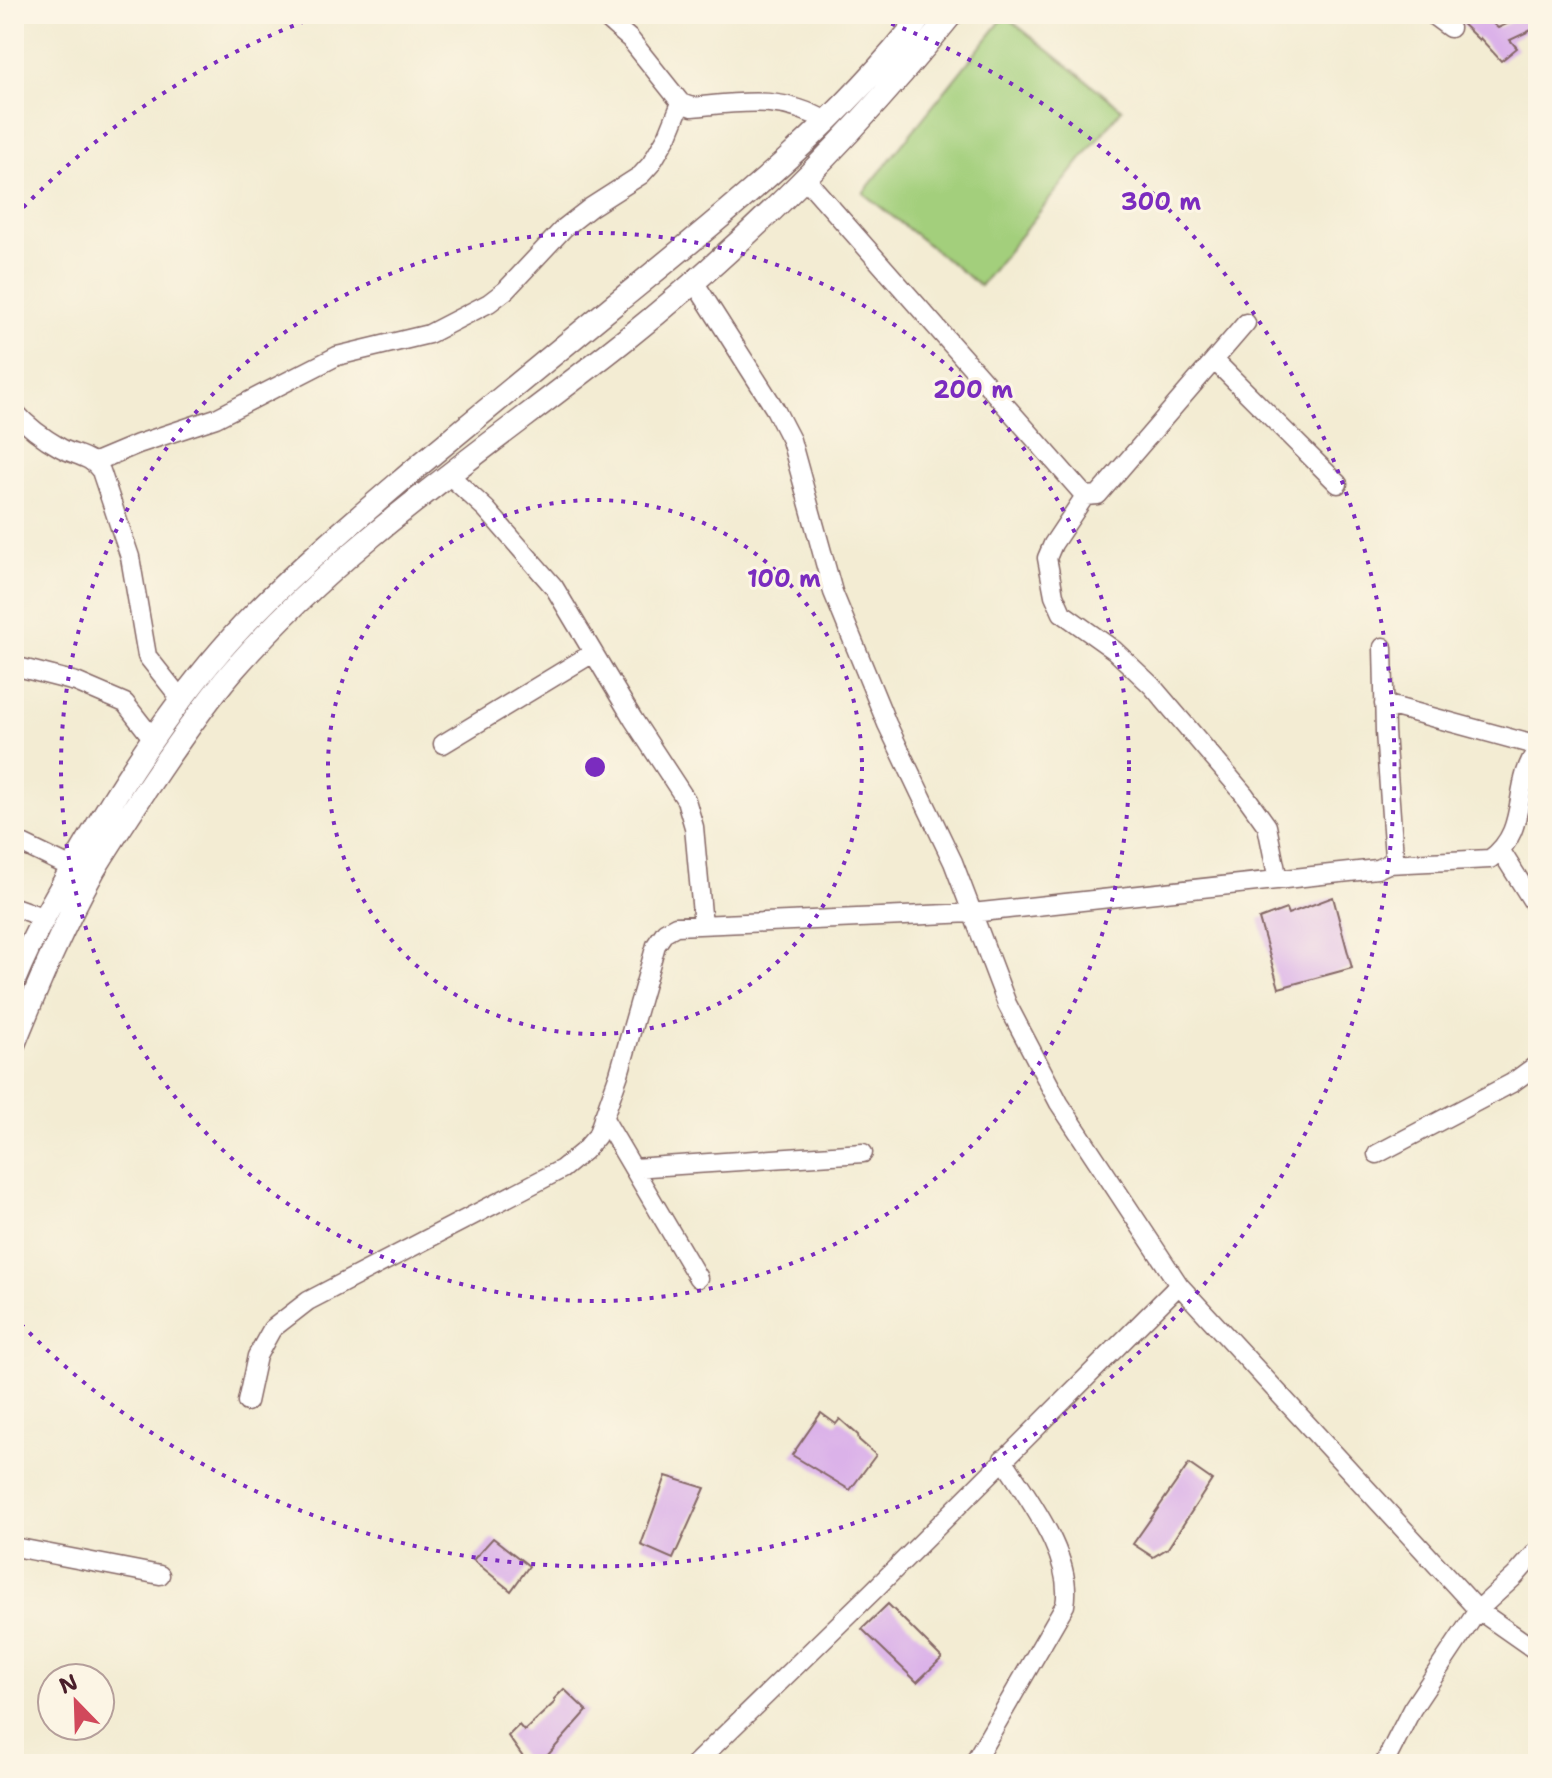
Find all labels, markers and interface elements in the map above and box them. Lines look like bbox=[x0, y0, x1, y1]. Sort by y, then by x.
text: 300 m bbox=[1121, 186, 1201, 218]
text: 200 m bbox=[933, 374, 1013, 406]
text: 100 m bbox=[747, 563, 821, 595]
centre of rings bbox=[581, 753, 609, 781]
north arrow bbox=[36, 1662, 116, 1742]
text: N bbox=[55, 1667, 82, 1701]

